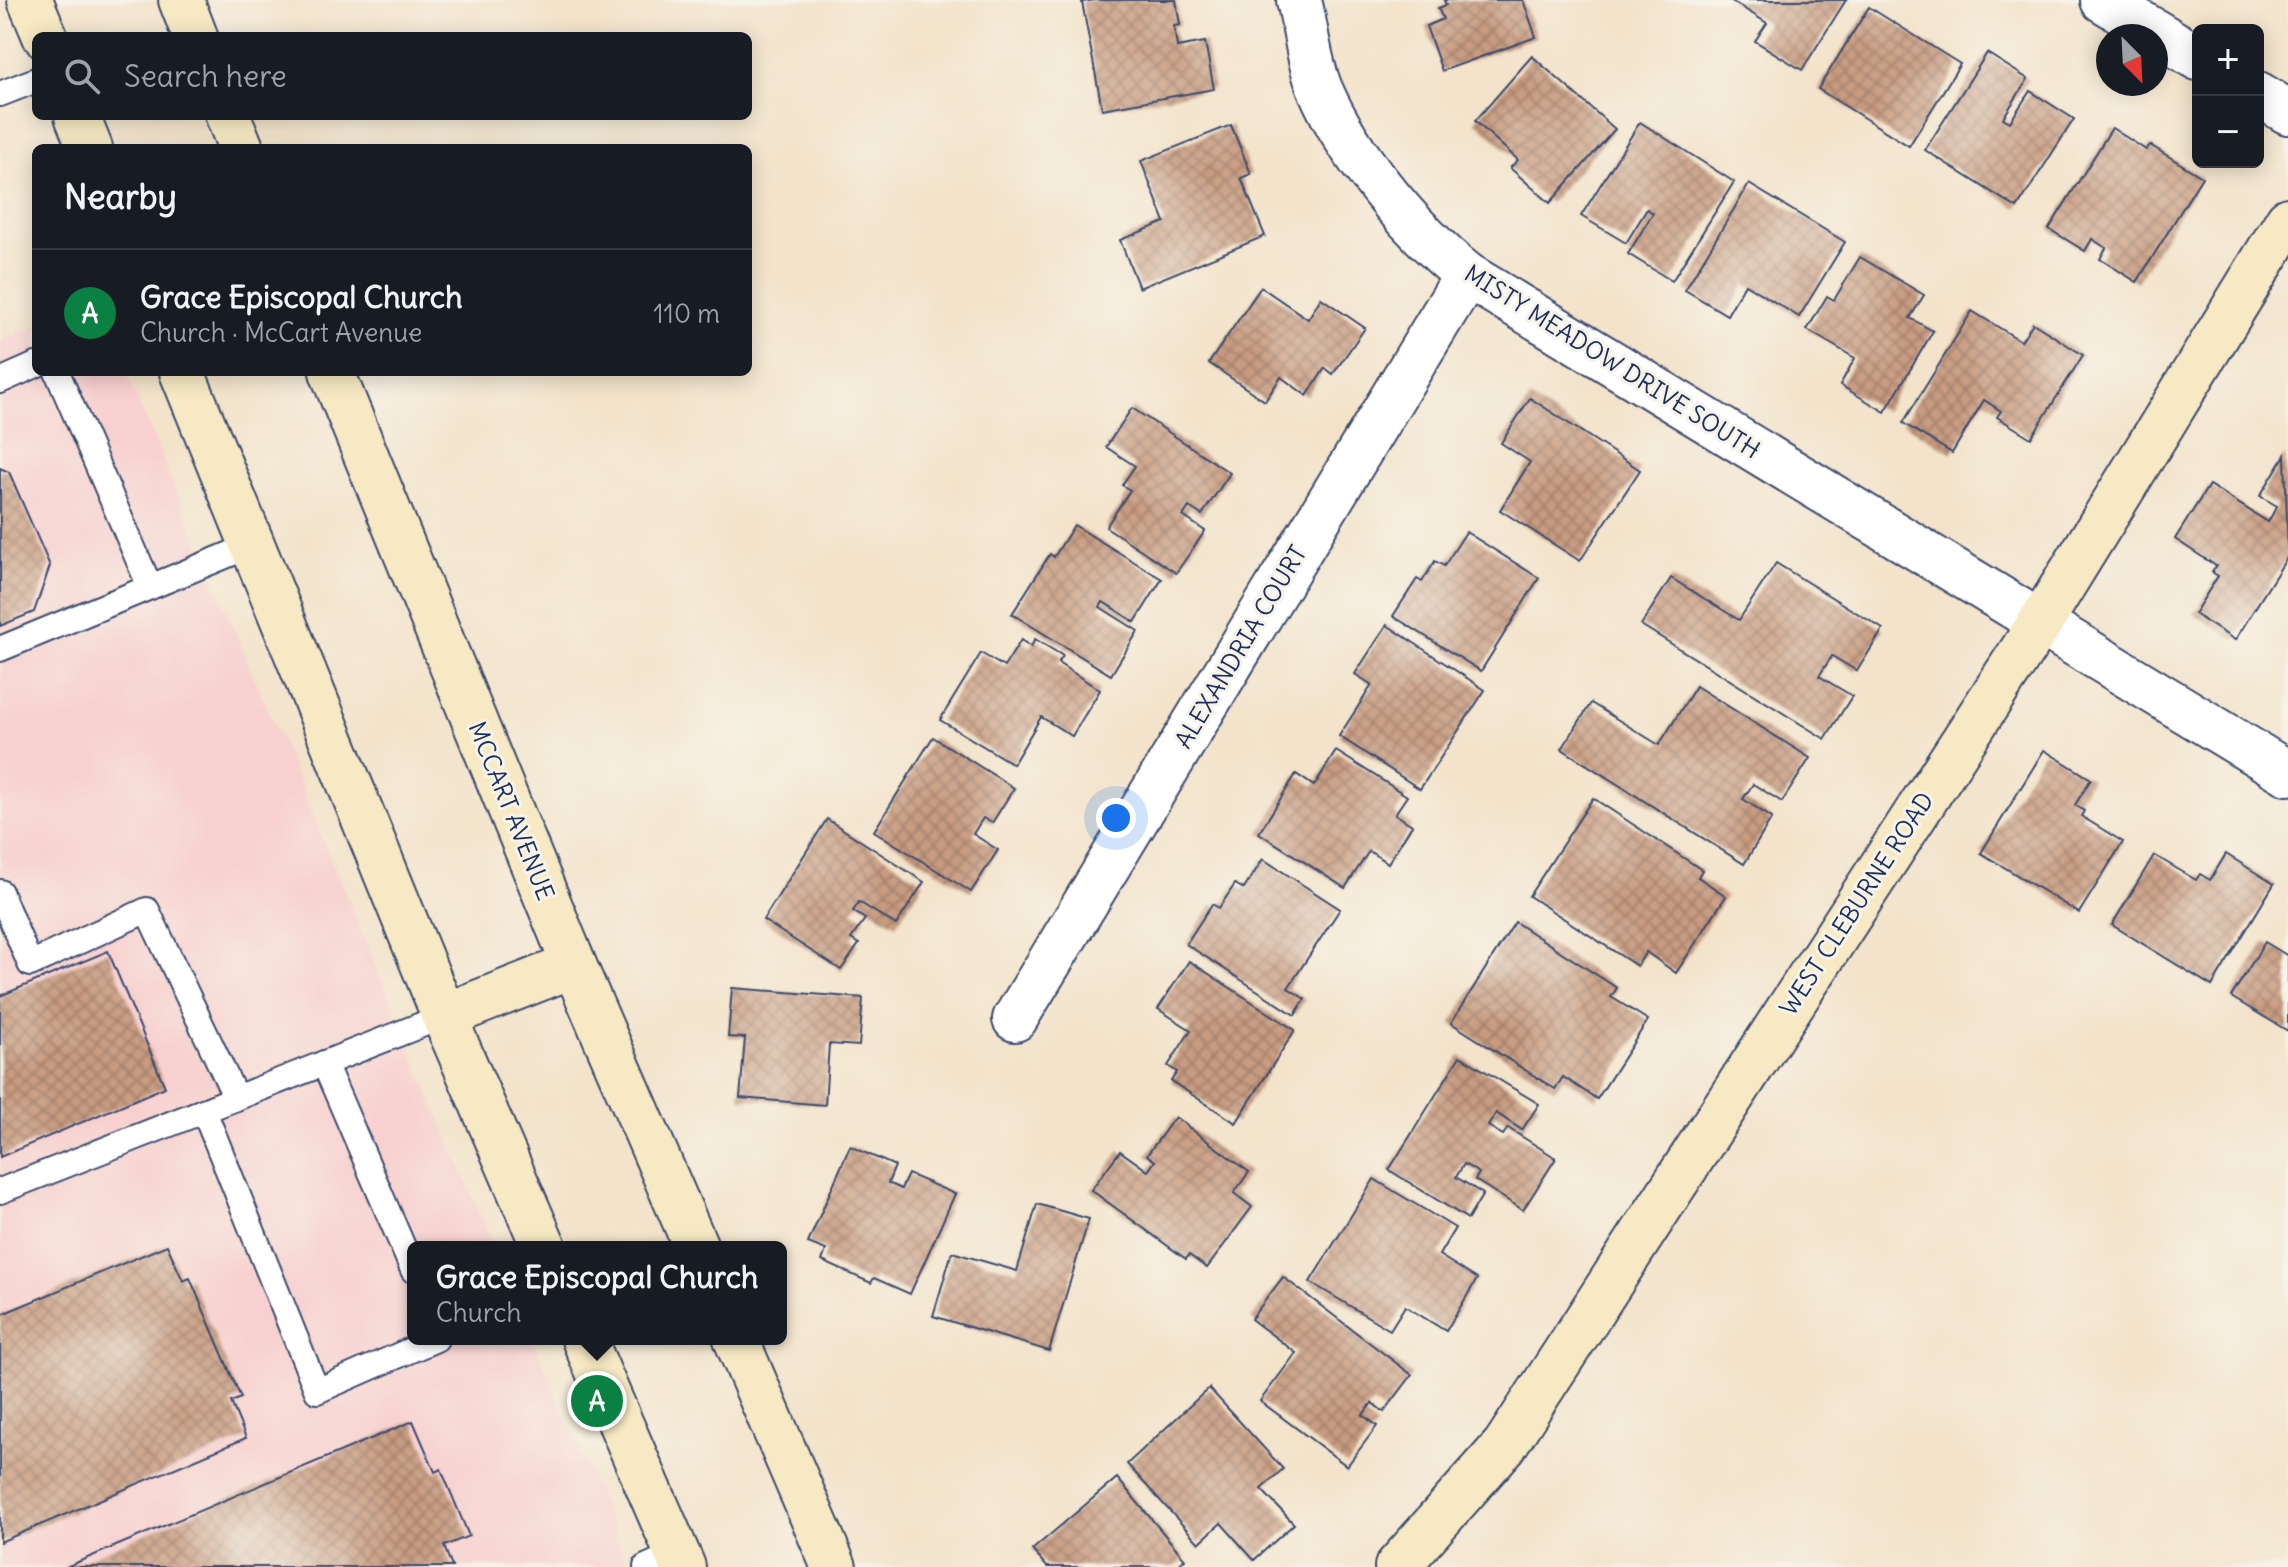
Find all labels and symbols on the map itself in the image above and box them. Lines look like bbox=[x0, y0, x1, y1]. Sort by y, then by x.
north arrow bbox=[2096, 24, 2168, 96]
street label: MISTY MEADOW DRIVE SOUTH bbox=[1459, 258, 1766, 465]
street label: ALEXANDRIA COURT bbox=[1168, 540, 1312, 753]
street label: MCCART AVENUE bbox=[462, 717, 561, 904]
street label: WEST CLEBURNE ROAD bbox=[1773, 786, 1940, 1021]
your location bbox=[1096, 798, 1136, 838]
pin: A bbox=[571, 1371, 623, 1431]

